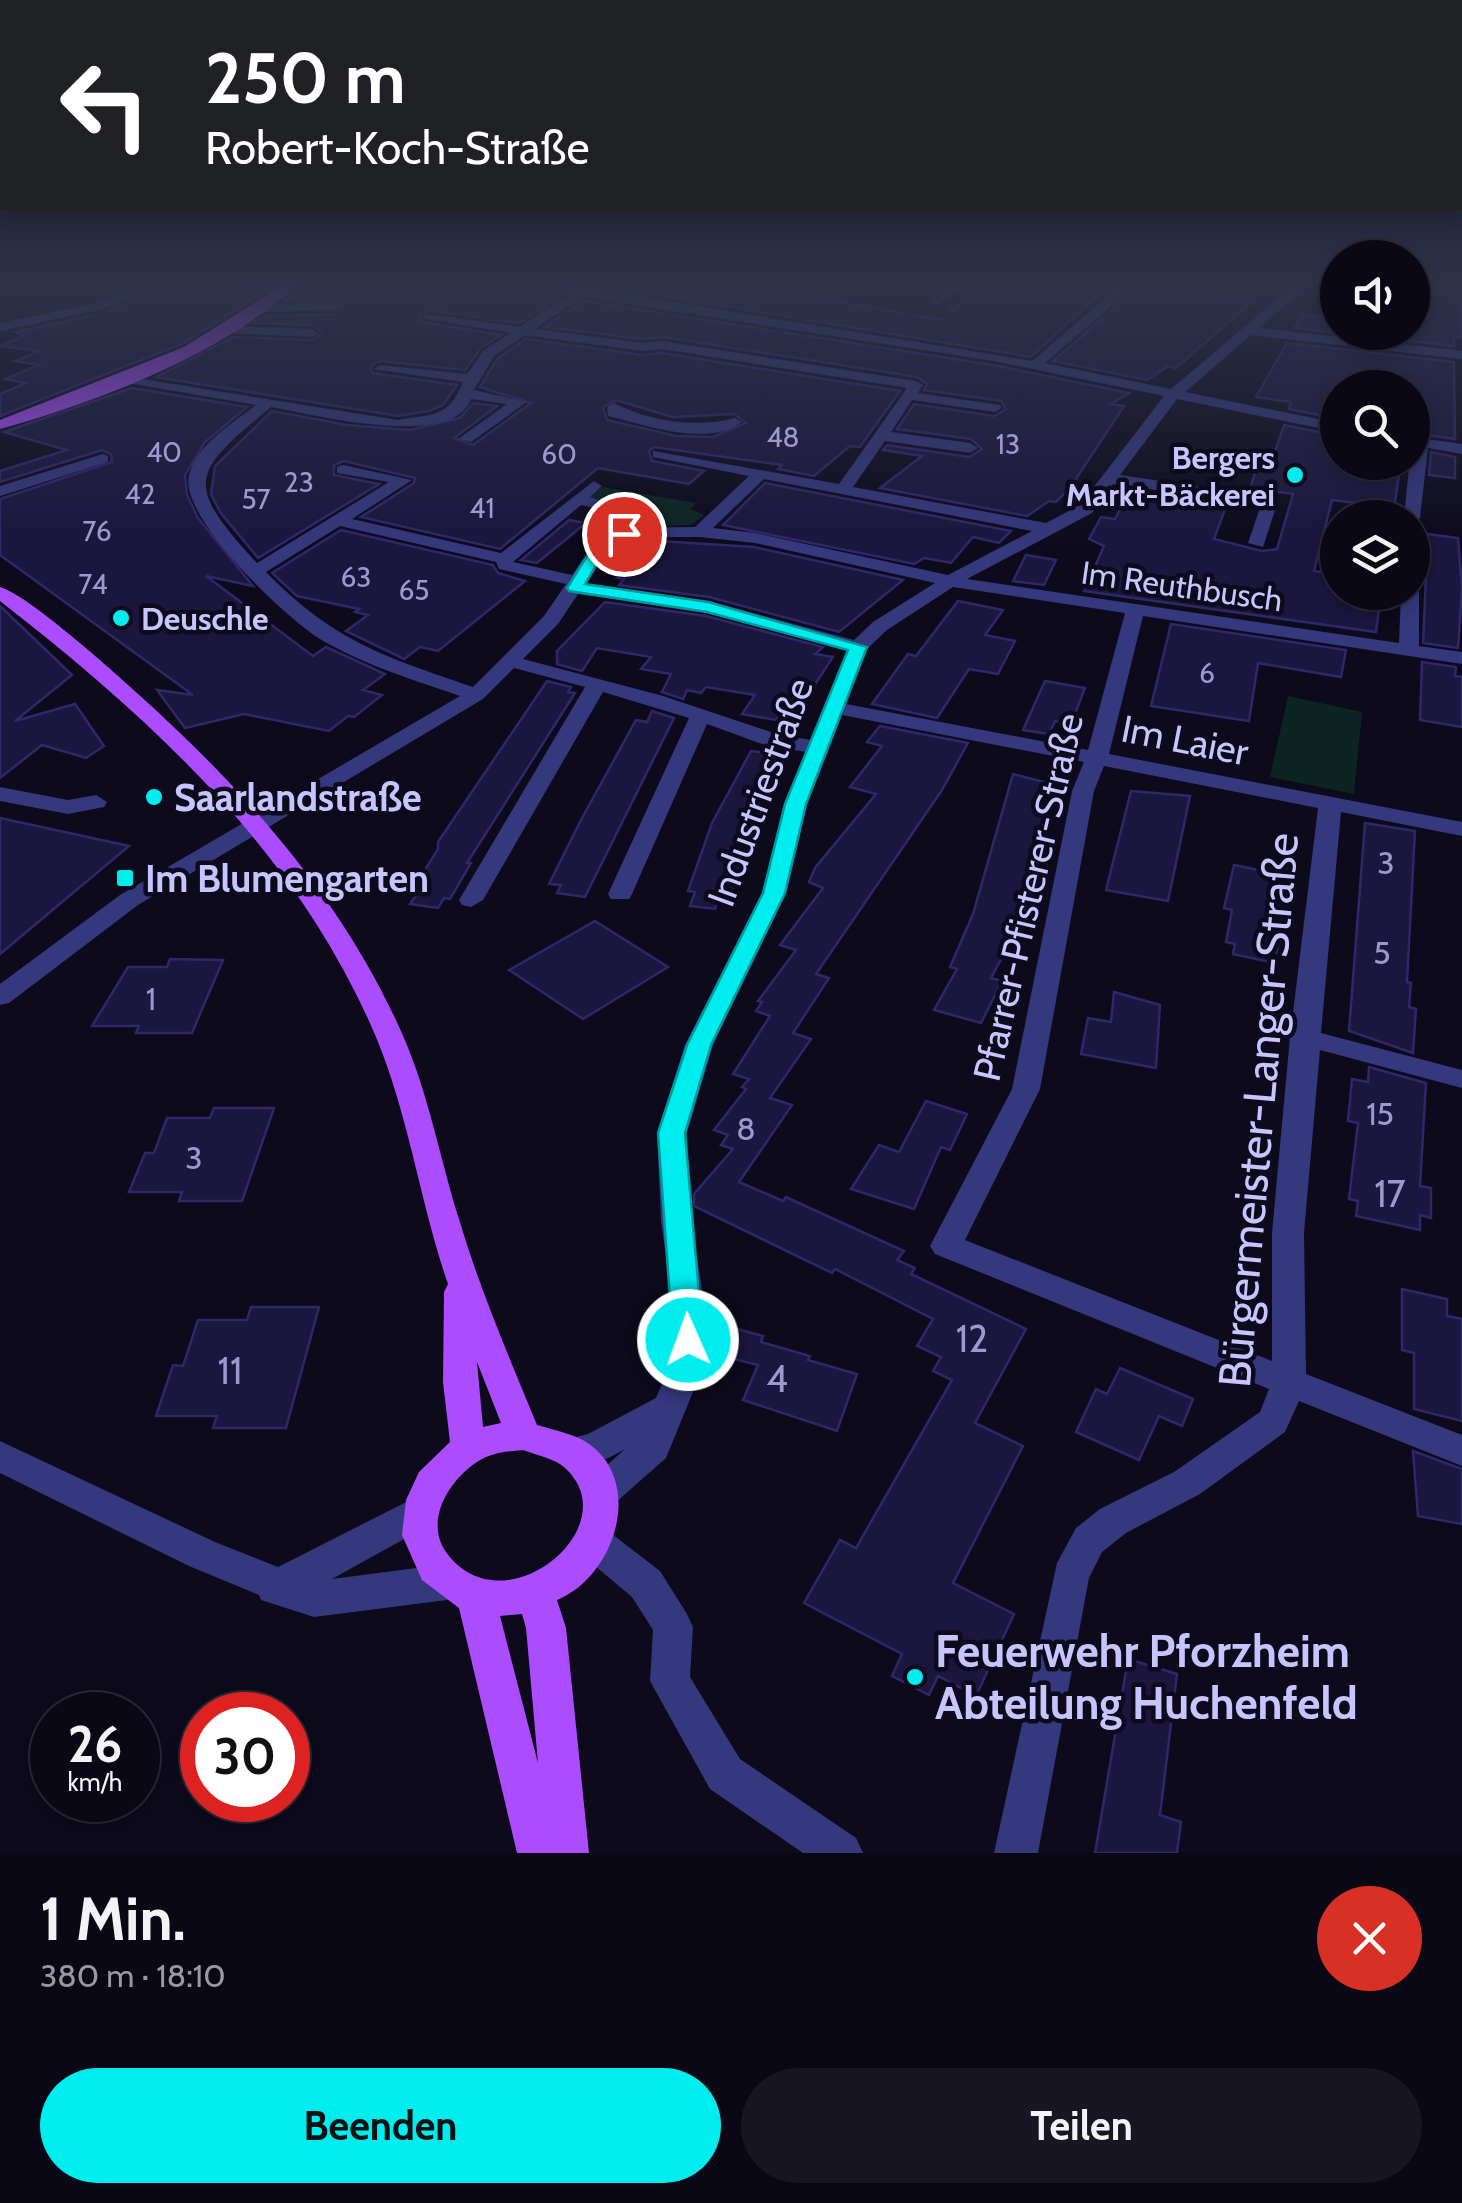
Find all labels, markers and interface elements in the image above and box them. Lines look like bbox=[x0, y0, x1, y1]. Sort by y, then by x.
text: 250 m bbox=[205, 35, 406, 121]
icon: left bbox=[40, 40, 170, 170]
text: Robert-Koch-Straße bbox=[205, 121, 590, 175]
map controls bbox=[1320, 240, 1430, 610]
button: sound bbox=[1320, 240, 1430, 350]
button: search bbox=[1320, 370, 1430, 480]
house number: 48 bbox=[766, 420, 800, 454]
house number: 13 bbox=[996, 427, 1020, 461]
house number: 40 bbox=[146, 435, 182, 469]
house number: 60 bbox=[541, 437, 577, 471]
place label: Bergers Markt-Bäckerei bbox=[1066, 438, 1275, 514]
marker: Bergers Markt-Bäckerei bbox=[1284, 464, 1306, 486]
house number: 23 bbox=[284, 465, 314, 499]
house number: 42 bbox=[125, 477, 155, 511]
house number: 57 bbox=[241, 482, 271, 516]
house number: 41 bbox=[469, 491, 495, 525]
pin bbox=[582, 492, 667, 577]
button: layers bbox=[1320, 500, 1430, 610]
icon: arrive bbox=[597, 507, 652, 562]
house number: 76 bbox=[82, 514, 112, 548]
street label: Im Reuthbusch bbox=[1079, 553, 1285, 619]
house number: 63 bbox=[340, 560, 372, 594]
house number: 74 bbox=[78, 567, 108, 601]
house number: 65 bbox=[398, 573, 430, 607]
place label: Deuschle bbox=[141, 599, 268, 638]
marker: Deuschle bbox=[110, 607, 132, 629]
house number: 6 bbox=[1199, 656, 1215, 690]
street label: Industriestraße bbox=[697, 671, 823, 913]
street label: Im Laier bbox=[1118, 705, 1252, 775]
street label: Pfarrer-Pfisterer-Straße bbox=[963, 708, 1093, 1086]
place label: Saarlandstraße bbox=[174, 774, 422, 821]
marker: Saarlandstraße bbox=[143, 786, 165, 808]
street label: Bürgermeister-Langer-Straße bbox=[1207, 831, 1309, 1389]
house number: 3 bbox=[1377, 843, 1395, 882]
place label: Im Blumengarten bbox=[145, 855, 429, 902]
marker: Im Blumengarten bbox=[114, 867, 136, 889]
house number: 5 bbox=[1373, 933, 1391, 972]
house number: 1 bbox=[146, 979, 156, 1018]
house number: 15 bbox=[1366, 1094, 1394, 1133]
house number: 8 bbox=[736, 1109, 756, 1148]
house number: 3 bbox=[185, 1138, 203, 1177]
house number: 17 bbox=[1374, 1170, 1406, 1217]
position arrow bbox=[636, 1288, 740, 1392]
house number: 12 bbox=[956, 1315, 988, 1362]
house number: 11 bbox=[218, 1347, 242, 1394]
house number: 4 bbox=[766, 1355, 788, 1402]
place label: Feuerwehr Pforzheim Abteilung Huchenfeld bbox=[935, 1624, 1358, 1730]
marker: Feuerwehr Pforzheim Abteilung Huchenfeld bbox=[904, 1666, 926, 1688]
speed limit sign: 30 bbox=[180, 1692, 310, 1822]
text: 26 bbox=[68, 1714, 122, 1775]
text: km/h bbox=[68, 1767, 122, 1797]
text: 1 Min. bbox=[40, 1882, 186, 1955]
button: close bbox=[1317, 1886, 1422, 1991]
text: 380 m · 18:10 bbox=[40, 1956, 226, 1995]
button: Beenden bbox=[40, 2068, 721, 2183]
button: Teilen bbox=[741, 2068, 1422, 2183]

